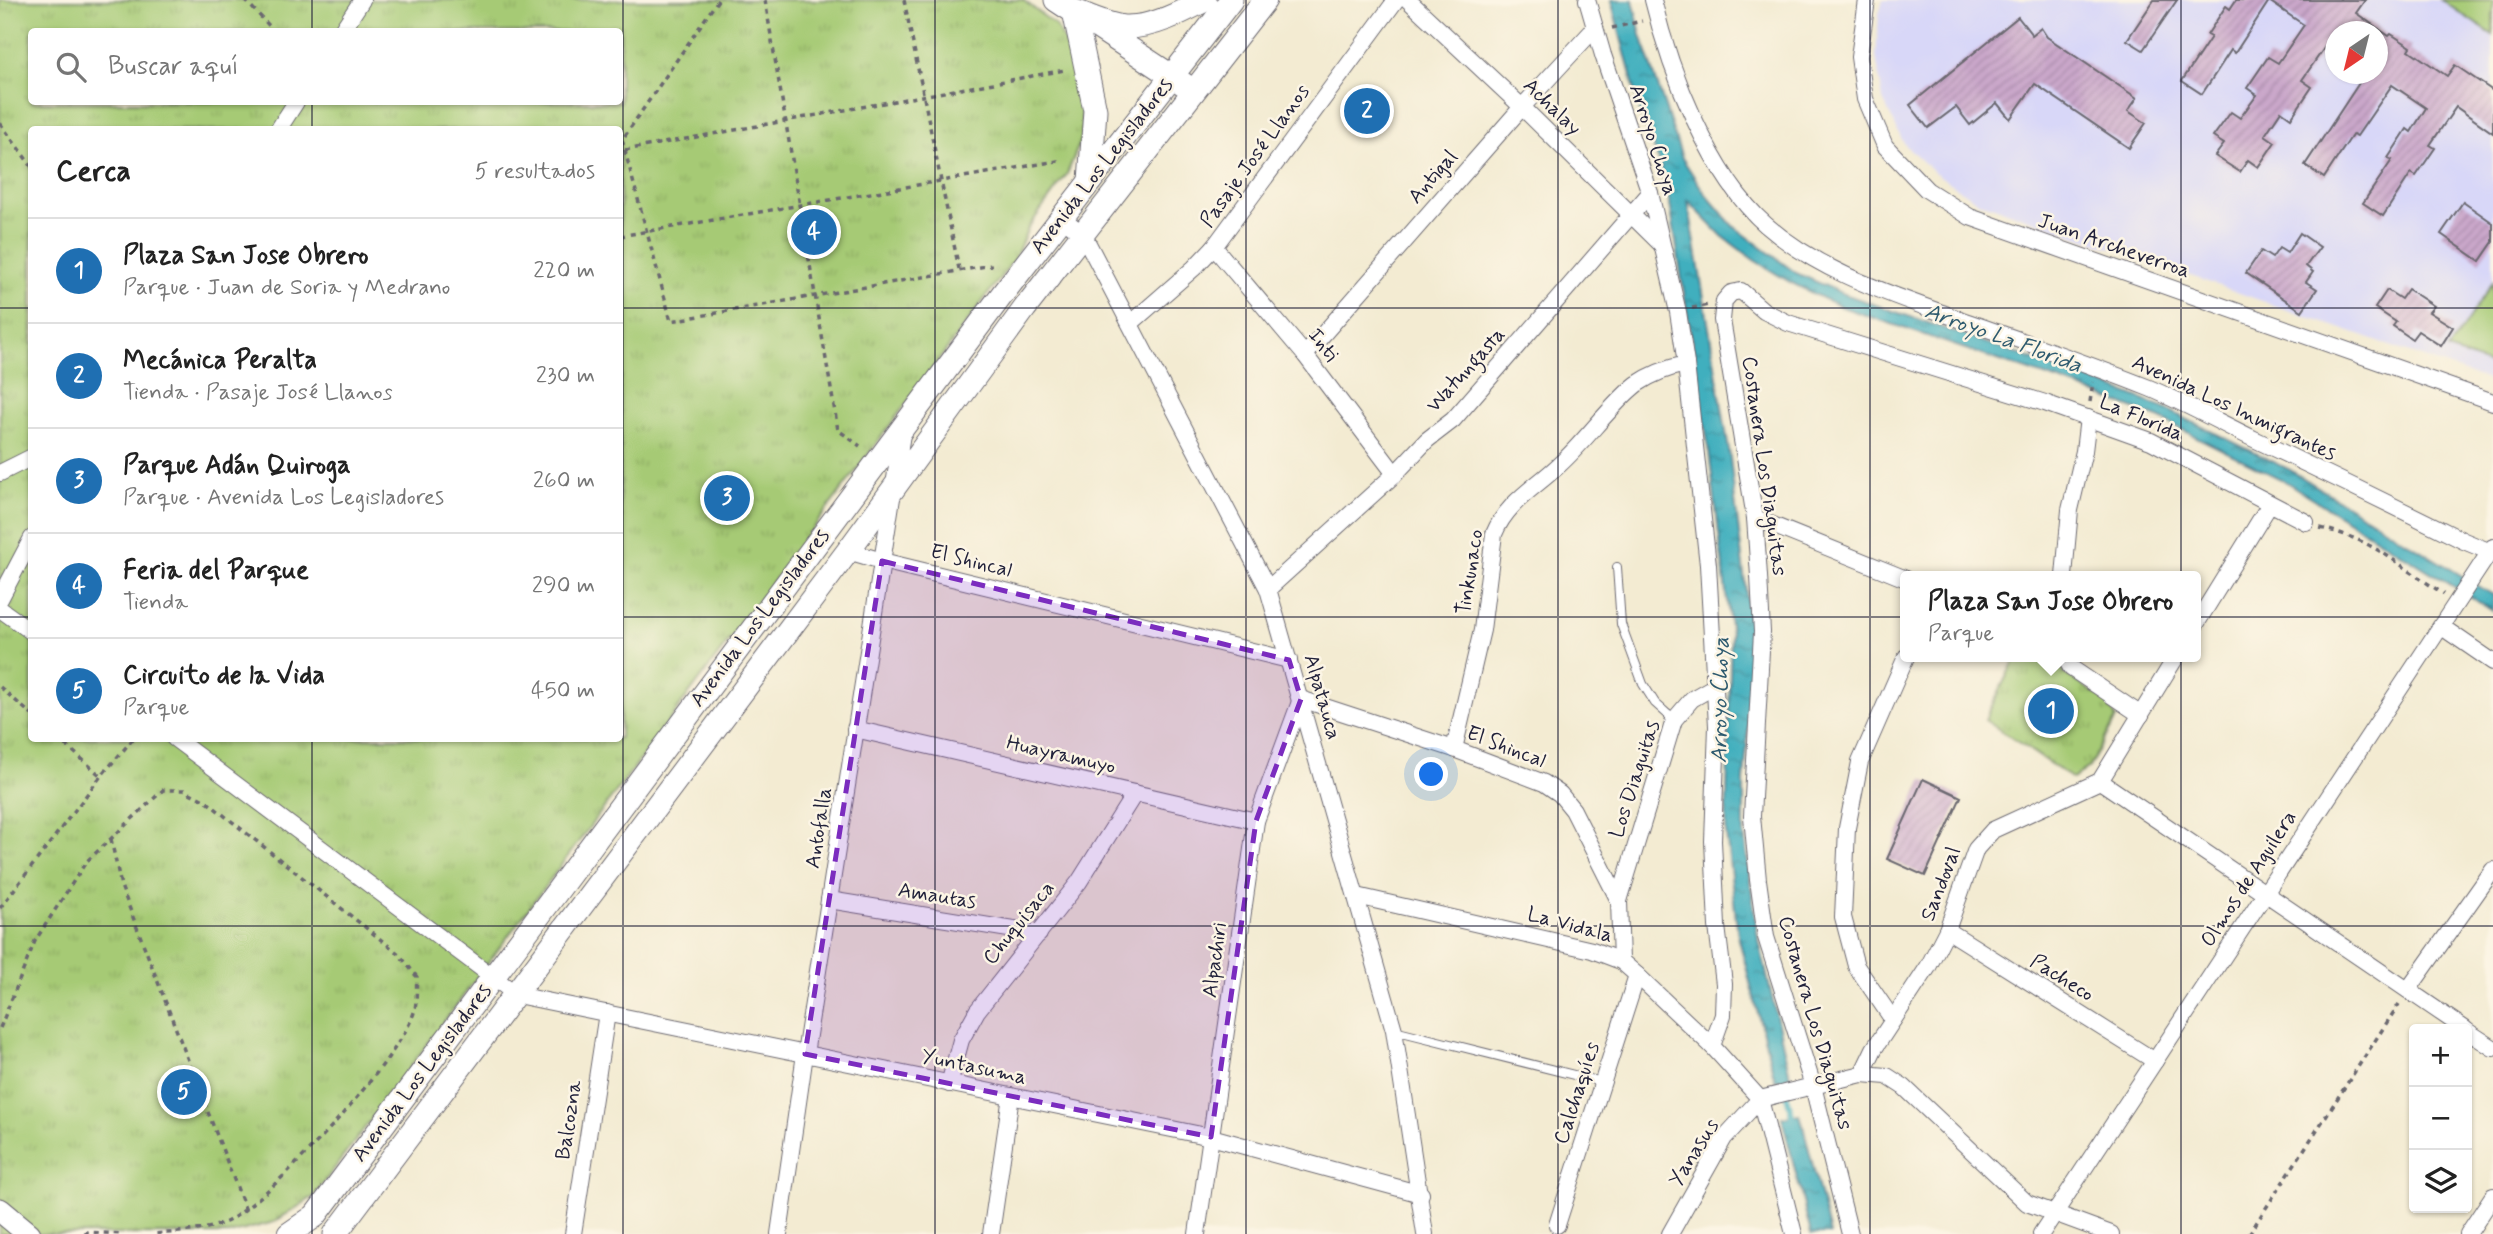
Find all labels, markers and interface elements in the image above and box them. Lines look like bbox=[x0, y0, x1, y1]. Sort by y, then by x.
north arrow bbox=[2325, 21, 2388, 84]
search box bbox=[28, 28, 623, 105]
icon: search bbox=[52, 48, 90, 86]
text: Buscar aquí bbox=[108, 50, 239, 84]
street label: Avenida Los Legisladores bbox=[1024, 72, 1180, 260]
street label: Achalay bbox=[1517, 72, 1587, 142]
street label: Pasaje José Llanos bbox=[1193, 79, 1317, 233]
street label: Arroyo Choya bbox=[1622, 81, 1684, 199]
pin: 2 bbox=[1344, 85, 1390, 137]
street label: Antigal bbox=[1402, 144, 1464, 210]
text: Cerca bbox=[56, 152, 131, 191]
text: 5 resultados bbox=[474, 157, 595, 187]
pin: 4 bbox=[791, 206, 837, 258]
street label: Juan Archeverroa bbox=[2034, 207, 2194, 285]
text: Plaza San Jose Obrero bbox=[123, 239, 368, 273]
text: 1 bbox=[74, 256, 84, 286]
text: 220 m bbox=[533, 256, 595, 286]
text: Parque · Juan de Soria y Medrano bbox=[123, 273, 450, 303]
water label: Arroyo La Florida bbox=[1921, 297, 2085, 381]
street label: Watungasta bbox=[1420, 321, 1513, 420]
street label: Inti bbox=[1301, 323, 1345, 367]
text: Mecánica Peralta bbox=[123, 344, 317, 378]
street label: Avenida Los Inmigrantes bbox=[2127, 348, 2341, 469]
street label: Costanera Los Diaguitas bbox=[1734, 354, 1793, 578]
text: 2 bbox=[73, 361, 85, 391]
text: 230 m bbox=[536, 361, 595, 391]
text: Tienda · Pasaje José Llanos bbox=[123, 378, 393, 408]
street label: La Florida bbox=[2095, 388, 2187, 448]
text: Parque Adán Quiroga bbox=[123, 449, 351, 483]
text: 3 bbox=[74, 466, 84, 496]
text: 260 m bbox=[533, 466, 595, 496]
pin: 3 bbox=[704, 472, 750, 524]
text: Parque · Avenida Los Legisladores bbox=[123, 483, 444, 513]
street label: Avenida Los Legisladores bbox=[684, 523, 836, 713]
street label: Tinkunaco bbox=[1449, 527, 1491, 617]
street label: El Shincal bbox=[927, 537, 1015, 585]
text: Feria del Parque bbox=[123, 554, 309, 588]
text: 4 bbox=[72, 571, 86, 601]
text: 290 m bbox=[532, 571, 595, 601]
popup bbox=[1900, 571, 2201, 662]
text: Plaza San Jose Obrero bbox=[1928, 585, 2173, 619]
text: Tienda bbox=[123, 588, 188, 618]
text: Parque bbox=[1928, 619, 1994, 649]
water label: Arroyo Choya bbox=[1705, 636, 1737, 763]
street label: Alpatauca bbox=[1296, 651, 1348, 743]
text: Circuito de la Vida bbox=[123, 659, 325, 693]
text: 5 bbox=[72, 676, 86, 706]
text: 450 m bbox=[531, 676, 595, 706]
pin: 1 bbox=[2028, 685, 2074, 737]
text: Parque bbox=[123, 693, 189, 723]
street label: Los Diaguitas bbox=[1603, 717, 1667, 841]
street label: El Shincal bbox=[1462, 719, 1550, 775]
street label: Huayramuyo bbox=[1004, 729, 1118, 781]
your location bbox=[1414, 757, 1448, 791]
street label: Antofalla bbox=[799, 786, 839, 870]
street label: Olmos de Aguilera bbox=[2194, 805, 2304, 953]
street label: Sandoval bbox=[1914, 843, 1968, 925]
street label: Chuquisaca bbox=[977, 875, 1061, 971]
street label: Amautas bbox=[896, 876, 978, 916]
street label: La Vidala bbox=[1524, 900, 1616, 950]
street label: Costanera Los Diaguitas bbox=[1770, 913, 1859, 1134]
street label: Alpachiri bbox=[1196, 920, 1234, 1000]
street label: Pacheco bbox=[2025, 948, 2099, 1008]
street label: Avenida Los Legisladores bbox=[346, 978, 498, 1168]
map controls bbox=[2409, 1024, 2472, 1213]
button: + bbox=[2409, 1024, 2472, 1087]
street label: Calchaquíes bbox=[1547, 1038, 1607, 1148]
street label: Yuntasuma bbox=[919, 1042, 1029, 1092]
pin: 5 bbox=[161, 1066, 207, 1118]
street label: Balcozna bbox=[549, 1078, 589, 1162]
button: − bbox=[2409, 1087, 2472, 1150]
street label: Yanasus bbox=[1662, 1114, 1726, 1192]
button: layers bbox=[2409, 1150, 2472, 1213]

